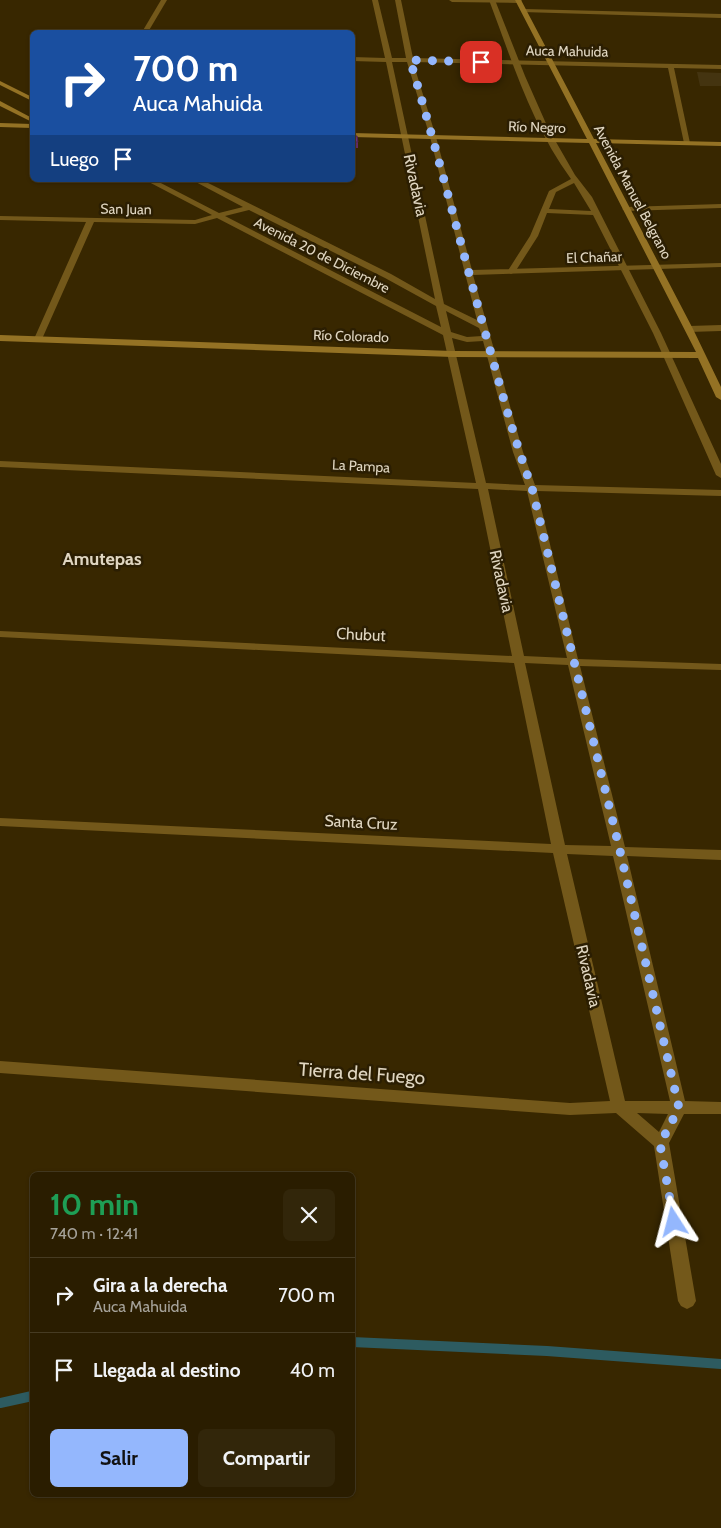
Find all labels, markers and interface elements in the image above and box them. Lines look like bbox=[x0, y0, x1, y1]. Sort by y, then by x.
pin bbox=[460, 41, 502, 83]
street label: Auca Mahuida bbox=[526, 41, 609, 61]
text: 700 m bbox=[133, 47, 238, 90]
icon: arrive bbox=[467, 48, 495, 76]
icon: right bbox=[50, 50, 115, 115]
text: Auca Mahuida bbox=[133, 90, 263, 117]
street label: Río Negro bbox=[508, 117, 567, 137]
street label: Avenida Manuel Belgrano bbox=[590, 122, 676, 263]
icon: arrive bbox=[109, 145, 137, 173]
text: Luego bbox=[50, 148, 99, 171]
street label: Rivadavia bbox=[400, 152, 431, 218]
street label: San Juan bbox=[100, 200, 152, 218]
street label: Avenida 20 de Diciembre bbox=[251, 213, 393, 297]
street label: El Chañar bbox=[566, 247, 623, 267]
street label: Río Colorado bbox=[313, 326, 389, 346]
street label: La Pampa bbox=[331, 455, 391, 477]
district label: Amutepas bbox=[62, 548, 142, 570]
street label: Rivadavia bbox=[486, 548, 517, 614]
street label: Chubut bbox=[336, 624, 387, 645]
street label: Santa Cruz bbox=[324, 811, 398, 834]
street label: Rivadavia bbox=[572, 943, 605, 1010]
street label: Tierra del Fuego bbox=[298, 1058, 426, 1089]
text: 10 min bbox=[50, 1186, 139, 1223]
button: close bbox=[283, 1189, 335, 1241]
position arrow bbox=[647, 1195, 699, 1247]
text: 740 m · 12:41 bbox=[50, 1224, 138, 1243]
text: Gira a la derecha bbox=[93, 1274, 228, 1297]
icon: right bbox=[50, 1281, 78, 1309]
text: 700 m bbox=[278, 1284, 335, 1307]
text: Auca Mahuida bbox=[93, 1297, 187, 1316]
icon: arrive bbox=[50, 1356, 78, 1384]
text: Llegada al destino bbox=[93, 1359, 240, 1382]
text: 40 m bbox=[290, 1359, 335, 1382]
button: Salir bbox=[50, 1429, 188, 1487]
button: Compartir bbox=[198, 1429, 335, 1487]

